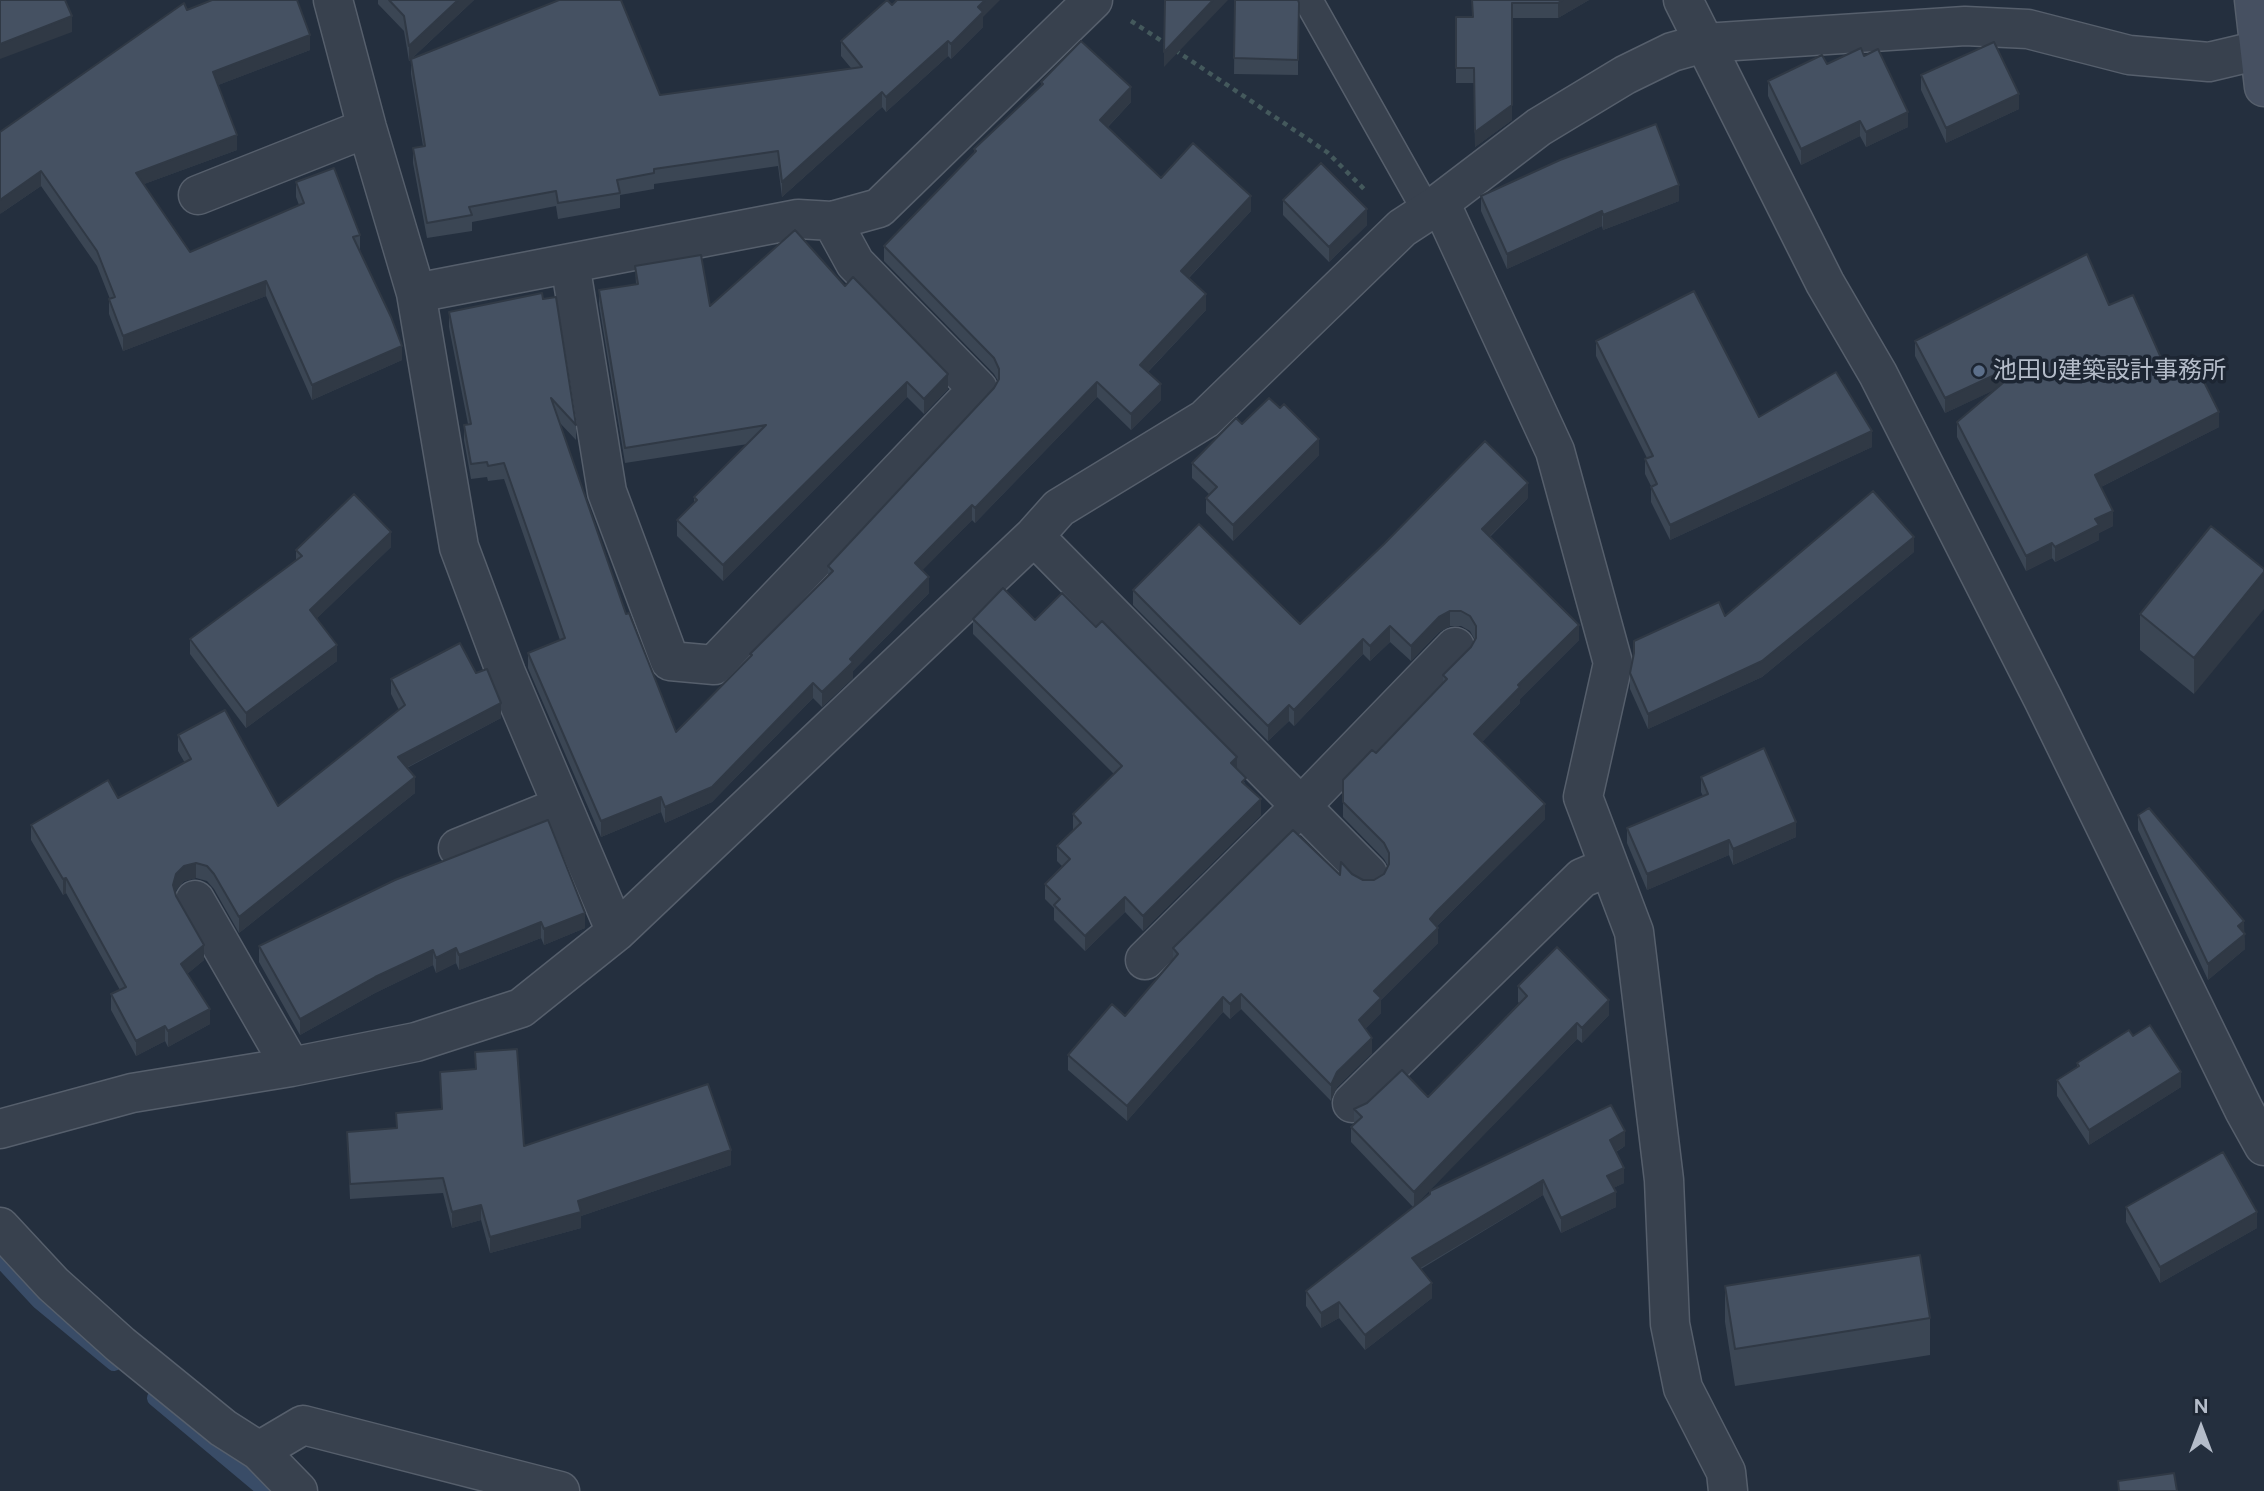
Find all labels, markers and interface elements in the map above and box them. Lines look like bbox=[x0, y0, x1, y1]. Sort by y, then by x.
place label: 池田U建築設計事務所 bbox=[1993, 357, 2226, 385]
marker: 池田U建築設計事務所 bbox=[1971, 363, 1987, 379]
north arrow bbox=[2166, 1393, 2236, 1463]
text: N bbox=[2194, 1395, 2208, 1418]

